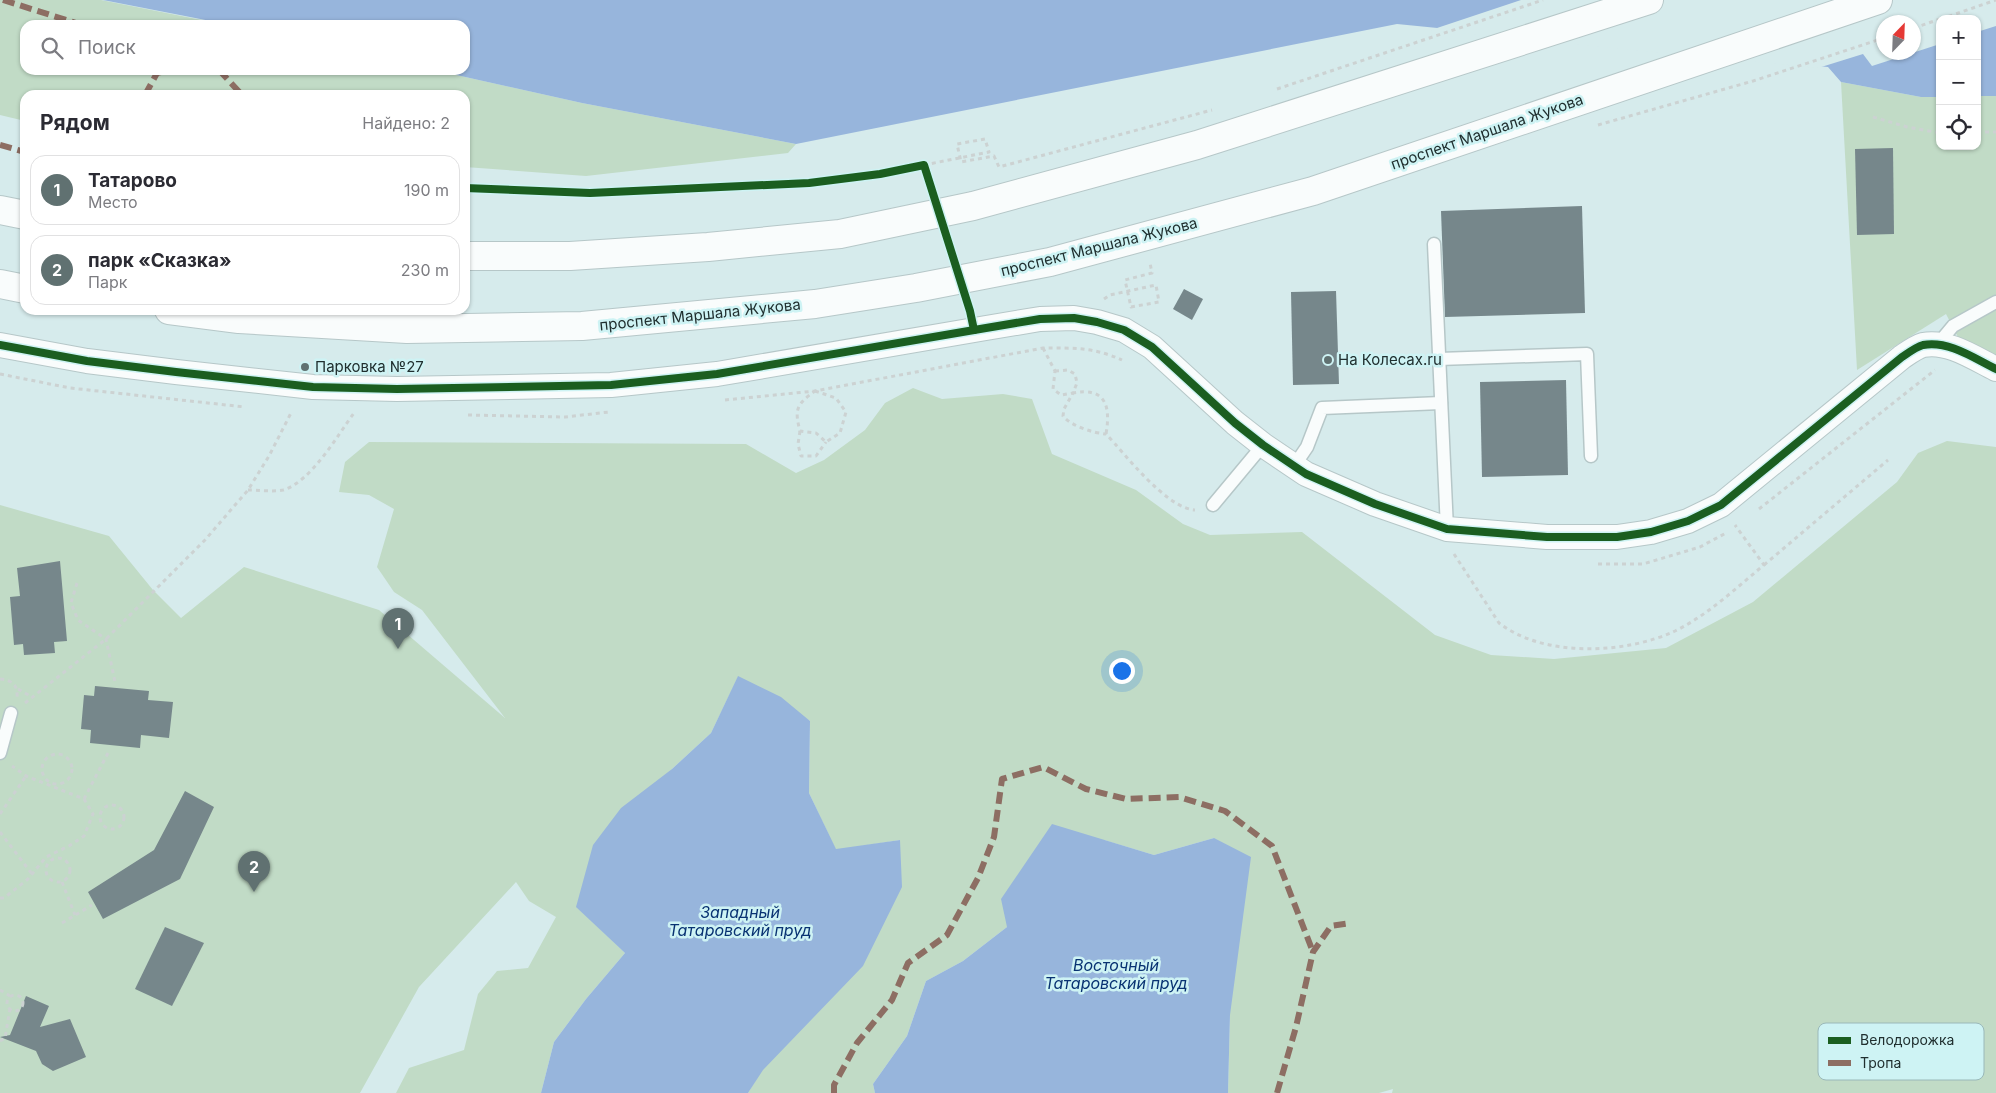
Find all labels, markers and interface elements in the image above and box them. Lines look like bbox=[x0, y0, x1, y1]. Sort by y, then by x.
north arrow bbox=[1876, 15, 1921, 60]
map controls bbox=[1936, 15, 1981, 150]
button: + bbox=[1936, 15, 1981, 60]
search box bbox=[20, 20, 470, 75]
icon: search bbox=[38, 34, 66, 62]
text: Поиск bbox=[78, 36, 136, 59]
button: − bbox=[1936, 60, 1981, 105]
street label: проспект Маршала Жукова bbox=[1388, 90, 1586, 173]
button: locate bbox=[1936, 105, 1981, 150]
text: Рядом bbox=[40, 110, 110, 135]
text: Найдено: 2 bbox=[362, 113, 450, 133]
text: Татарово bbox=[88, 169, 177, 192]
text: 1 bbox=[54, 180, 60, 200]
text: 190 m bbox=[404, 180, 449, 200]
text: Место bbox=[88, 192, 138, 212]
street label: проспект Маршала Жукова bbox=[998, 213, 1199, 280]
text: парк «Сказка» bbox=[88, 249, 231, 272]
text: 2 bbox=[52, 260, 62, 280]
text: 230 m bbox=[401, 260, 449, 280]
text: Парк bbox=[88, 272, 127, 292]
street label: проспект Маршала Жукова bbox=[598, 294, 801, 335]
place label: На Колесах.ru bbox=[1338, 350, 1442, 369]
marker: На Колесах.ru bbox=[1322, 354, 1334, 366]
place label: Парковка №27 bbox=[315, 357, 424, 376]
marker: Парковка №27 bbox=[299, 361, 311, 373]
pin: 1 bbox=[382, 608, 414, 649]
your location bbox=[1109, 658, 1135, 684]
pin: 2 bbox=[238, 851, 270, 892]
water label: Западный Татаровский пруд bbox=[668, 902, 812, 940]
water label: Восточный Татаровский пруд bbox=[1044, 955, 1188, 993]
legend bbox=[1818, 1023, 1984, 1080]
text: Велодорожка bbox=[1860, 1031, 1954, 1048]
text: Тропа bbox=[1860, 1054, 1901, 1071]

